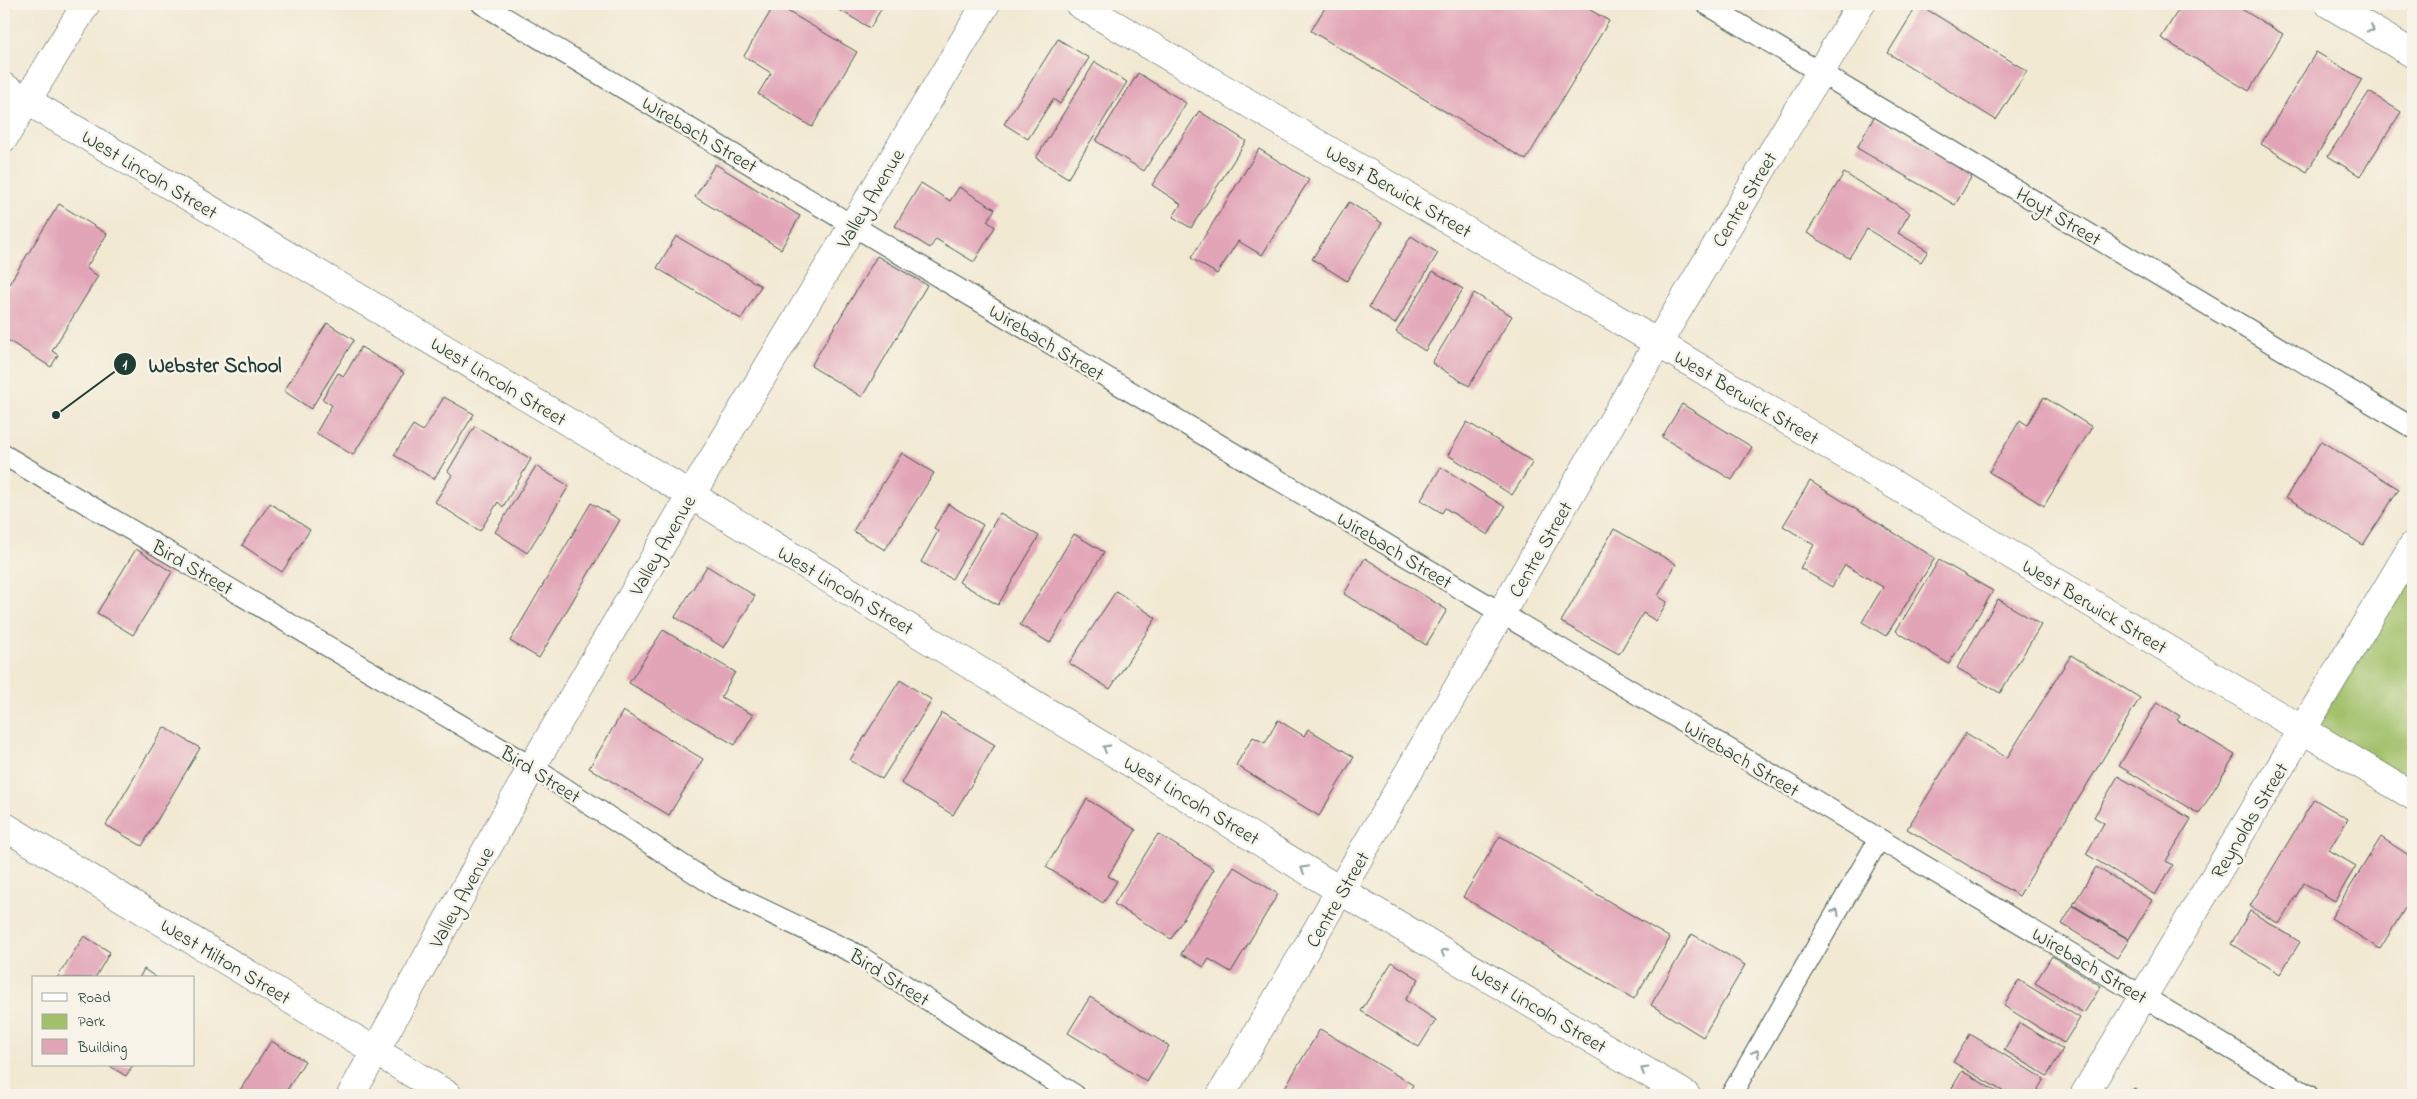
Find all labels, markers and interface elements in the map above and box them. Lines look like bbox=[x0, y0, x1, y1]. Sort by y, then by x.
one-way arrow bbox=[2365, 22, 2374, 32]
street label: Wirebach Street bbox=[635, 90, 762, 182]
street label: West Lincoln Street bbox=[75, 124, 223, 229]
street label: West Berwick Street bbox=[1319, 139, 1477, 247]
street label: Valley Avenue bbox=[830, 144, 913, 256]
street label: Centre Street bbox=[1706, 147, 1786, 254]
street label: Hoyt Street bbox=[2009, 181, 2106, 255]
street label: Wirebach Street bbox=[982, 298, 1109, 390]
street label: West Lincoln Street bbox=[424, 331, 572, 436]
street label: West Berwick Street bbox=[1668, 344, 1824, 454]
callout: Webster School bbox=[113, 346, 291, 382]
text: Webster School bbox=[148, 352, 282, 382]
text: 1 bbox=[123, 354, 128, 376]
street label: Valley Avenue bbox=[623, 491, 705, 603]
street label: Centre Street bbox=[1503, 496, 1582, 604]
street label: Wirebach Street bbox=[1330, 506, 1457, 598]
street label: Bird Street bbox=[145, 534, 238, 604]
street label: West Lincoln Street bbox=[771, 540, 919, 645]
street label: West Berwick Street bbox=[2016, 553, 2172, 663]
street label: Wirebach Street bbox=[1677, 714, 1804, 806]
street label: Bird Street bbox=[493, 739, 586, 812]
one-way arrow bbox=[1102, 744, 1111, 754]
street label: West Lincoln Street bbox=[1117, 750, 1265, 855]
street label: Reynolds Street bbox=[2205, 757, 2297, 885]
street label: Valley Avenue bbox=[423, 842, 503, 955]
street label: Centre Street bbox=[1300, 846, 1379, 954]
one-way arrow bbox=[1301, 865, 1310, 875]
one-way arrow bbox=[1830, 908, 1840, 917]
street label: West Milton Street bbox=[154, 913, 296, 1014]
street label: Wirebach Street bbox=[2025, 921, 2152, 1013]
street label: Bird Street bbox=[842, 942, 935, 1015]
one-way arrow bbox=[1440, 948, 1449, 958]
street label: West Lincoln Street bbox=[1464, 958, 1612, 1063]
legend bbox=[32, 976, 195, 1066]
text: Road bbox=[78, 987, 111, 1009]
text: Park bbox=[78, 1011, 106, 1033]
text: Building bbox=[77, 1037, 127, 1060]
one-way arrow bbox=[1749, 1049, 1759, 1058]
one-way arrow bbox=[1640, 1067, 1649, 1077]

